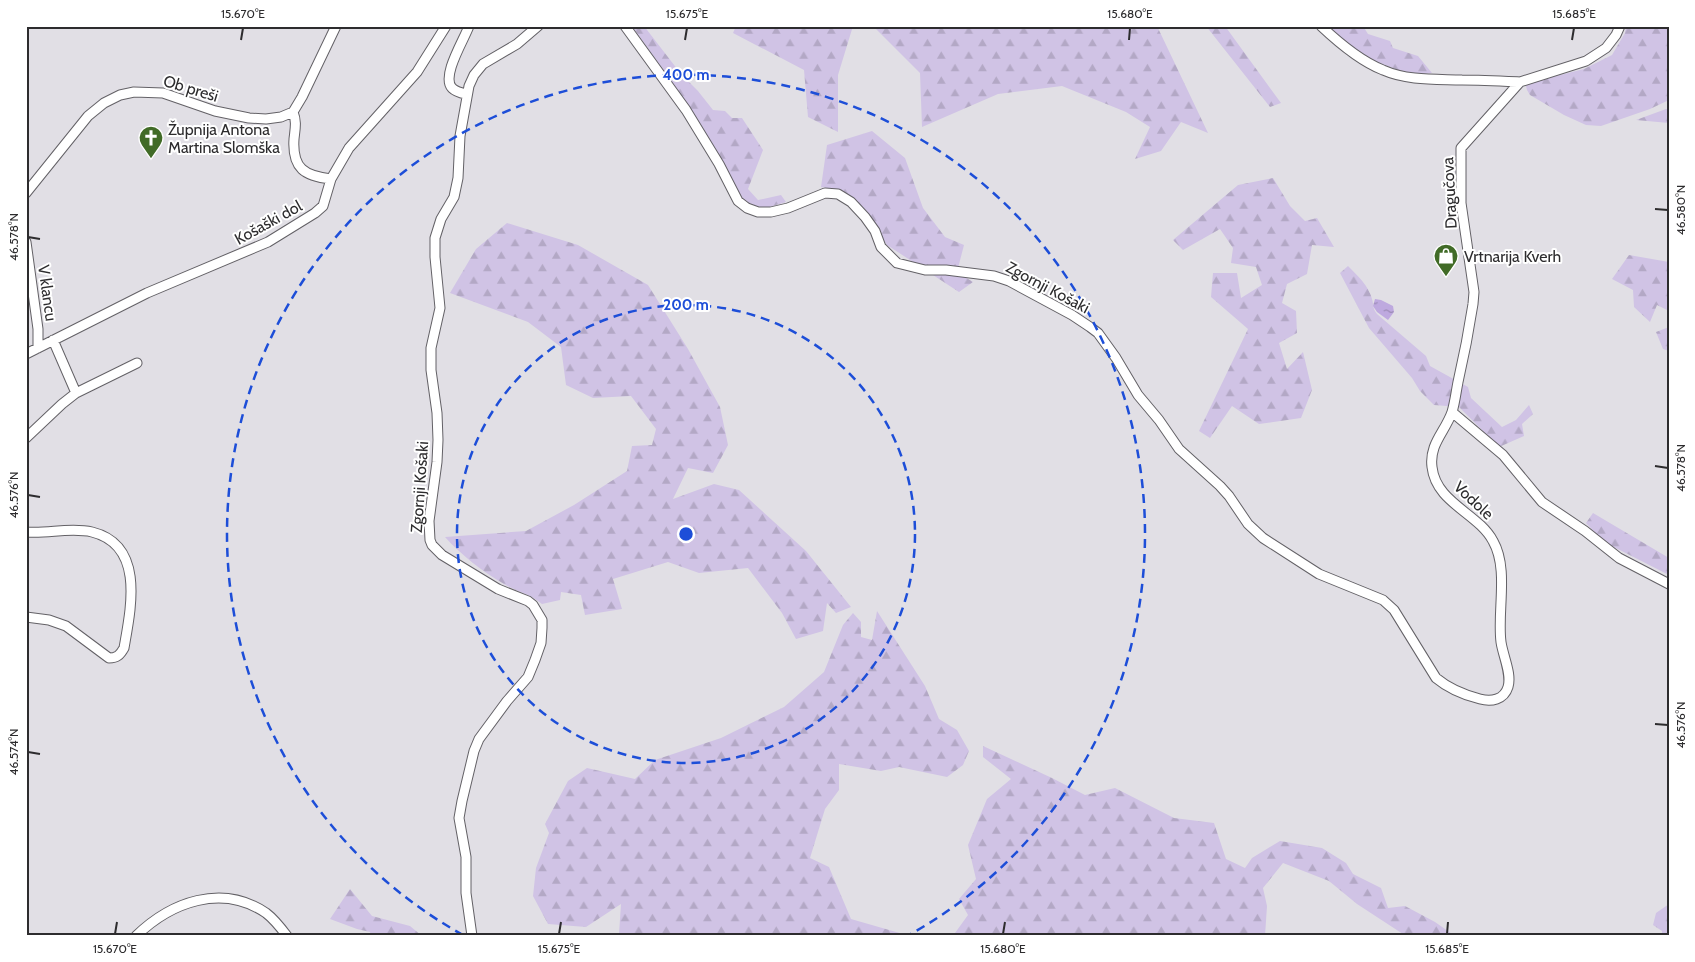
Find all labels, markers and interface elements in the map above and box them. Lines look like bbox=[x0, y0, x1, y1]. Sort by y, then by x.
text: 15.670°E bbox=[221, 6, 265, 21]
text: 15.675°E bbox=[666, 6, 708, 21]
text: 15.680°E bbox=[1107, 6, 1153, 21]
text: 15.685°E bbox=[1552, 6, 1596, 21]
text: 400 m bbox=[663, 66, 709, 84]
street label: Ob preši bbox=[161, 71, 221, 106]
place label: Župnija Antona Martina Slomška bbox=[168, 120, 280, 157]
church icon: Župnija Antona Martina Slomška bbox=[138, 125, 164, 159]
street label: Dragučova bbox=[1438, 156, 1461, 229]
text: 46.580°N bbox=[1673, 185, 1688, 235]
street label: Košaški dol bbox=[231, 196, 305, 249]
text: 46.578°N bbox=[6, 213, 21, 261]
shop icon: Vrtnarija Kverh bbox=[1433, 243, 1459, 277]
place label: Vrtnarija Kverh bbox=[1464, 247, 1561, 266]
street label: Zgornji Košaki bbox=[1003, 258, 1093, 317]
street label: V klancu bbox=[34, 264, 61, 322]
text: 200 m bbox=[663, 296, 709, 314]
street label: Zgornji Košaki bbox=[407, 441, 432, 533]
text: 46.578°N bbox=[1673, 444, 1688, 492]
text: 46.576°N bbox=[6, 471, 21, 519]
street label: Vodole bbox=[1450, 477, 1497, 523]
centre of rings bbox=[677, 525, 695, 543]
text: 46.576°N bbox=[1673, 701, 1688, 749]
text: 46.574°N bbox=[6, 728, 21, 776]
text: 15.670°E bbox=[93, 941, 137, 956]
text: 15.675°E bbox=[538, 941, 580, 956]
text: 15.680°E bbox=[980, 941, 1026, 956]
text: 15.685°E bbox=[1425, 941, 1469, 956]

